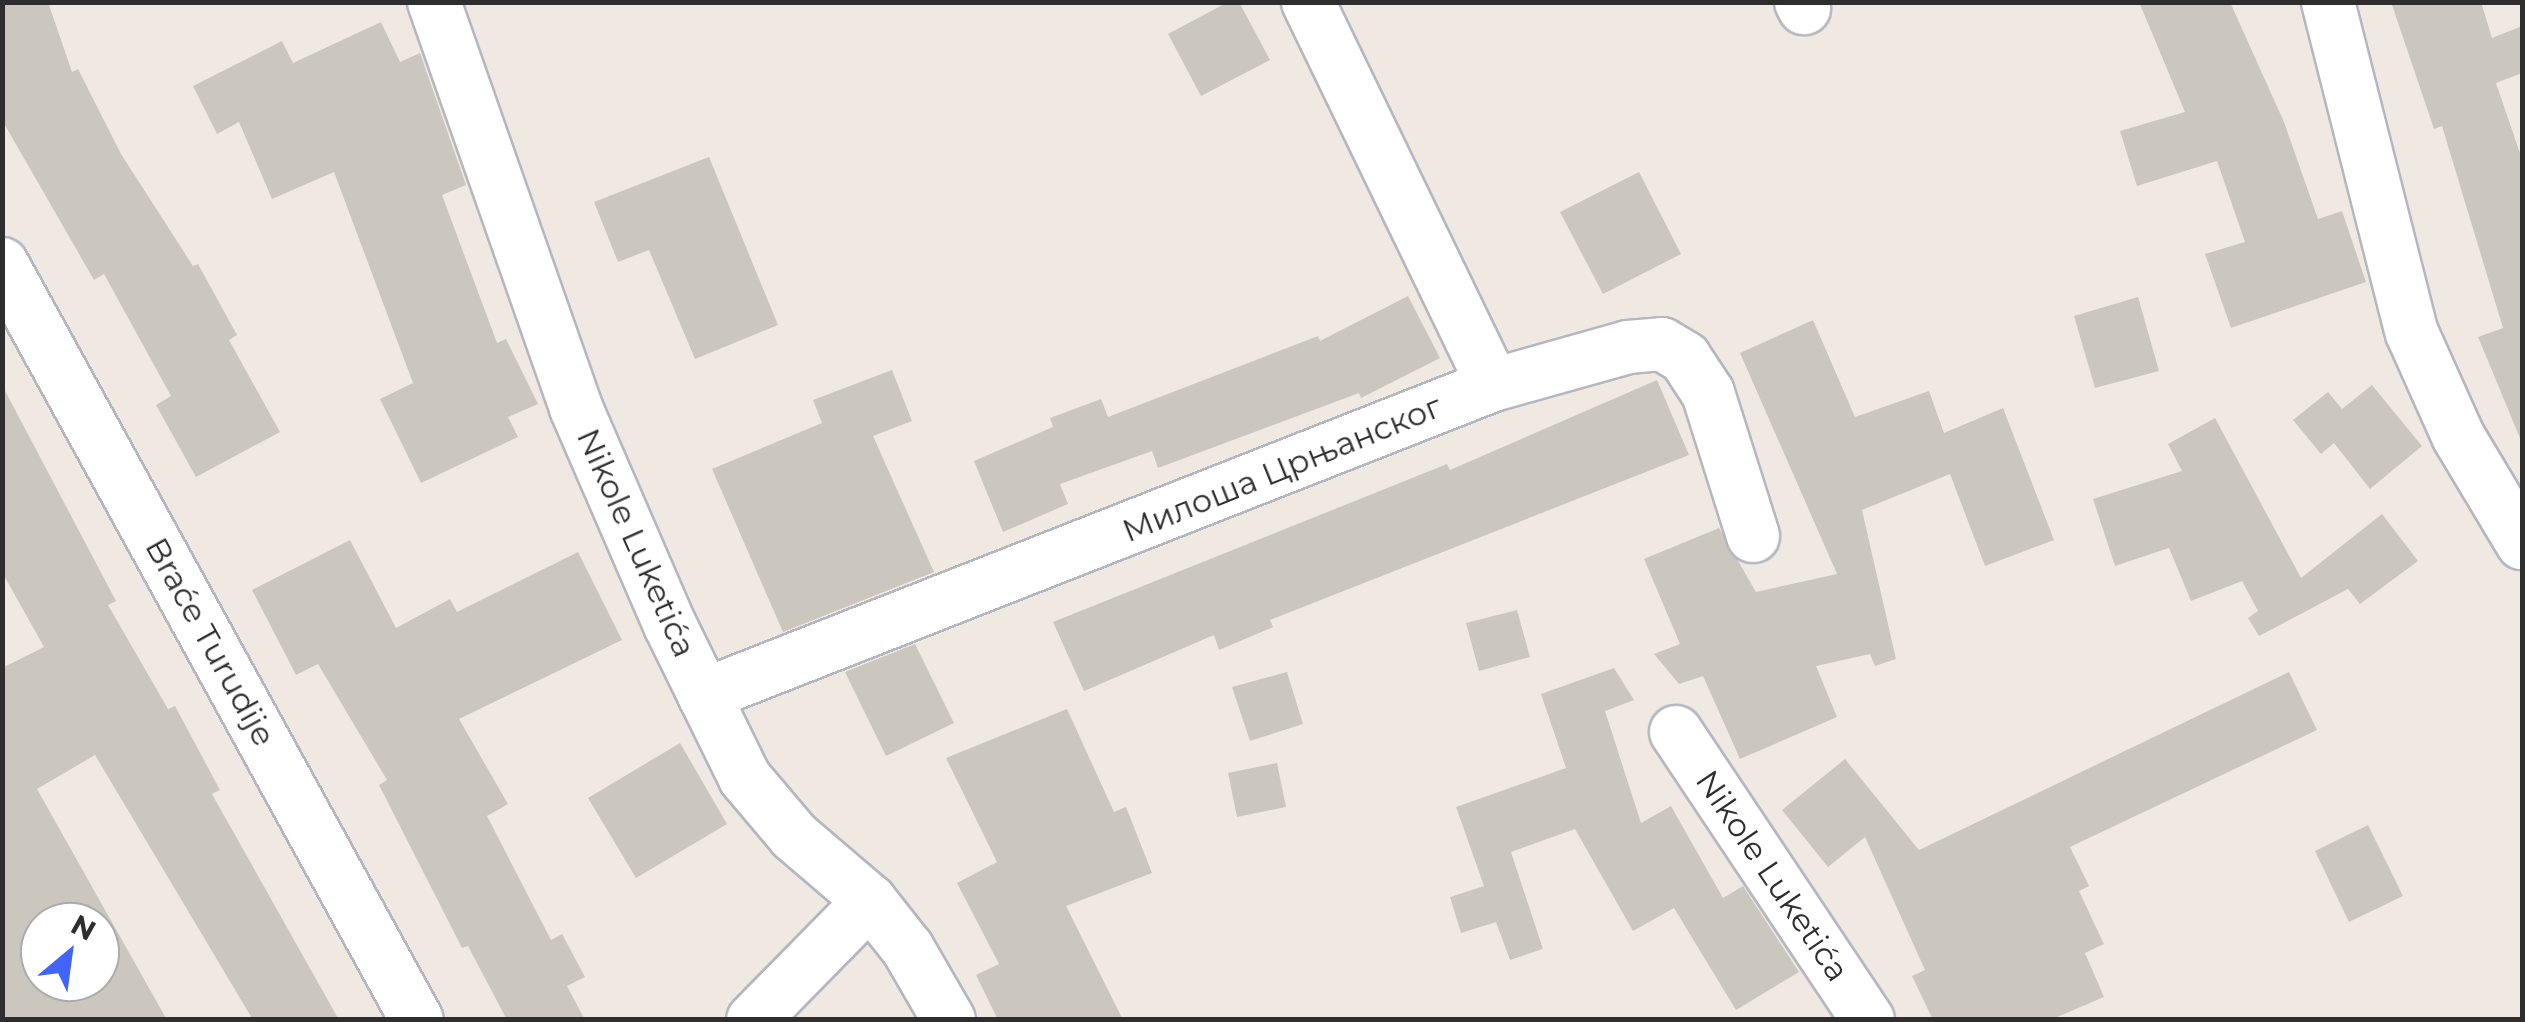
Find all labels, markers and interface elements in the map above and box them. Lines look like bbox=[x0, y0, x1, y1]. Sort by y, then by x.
street label: Милоша Црњанског bbox=[1117, 387, 1447, 551]
street label: Nikole Luketića bbox=[568, 423, 704, 663]
street label: Braće Turudije bbox=[137, 531, 283, 753]
street label: Nikole Luketića bbox=[1687, 763, 1857, 989]
north arrow bbox=[20, 902, 120, 1002]
text: N bbox=[65, 907, 102, 948]

